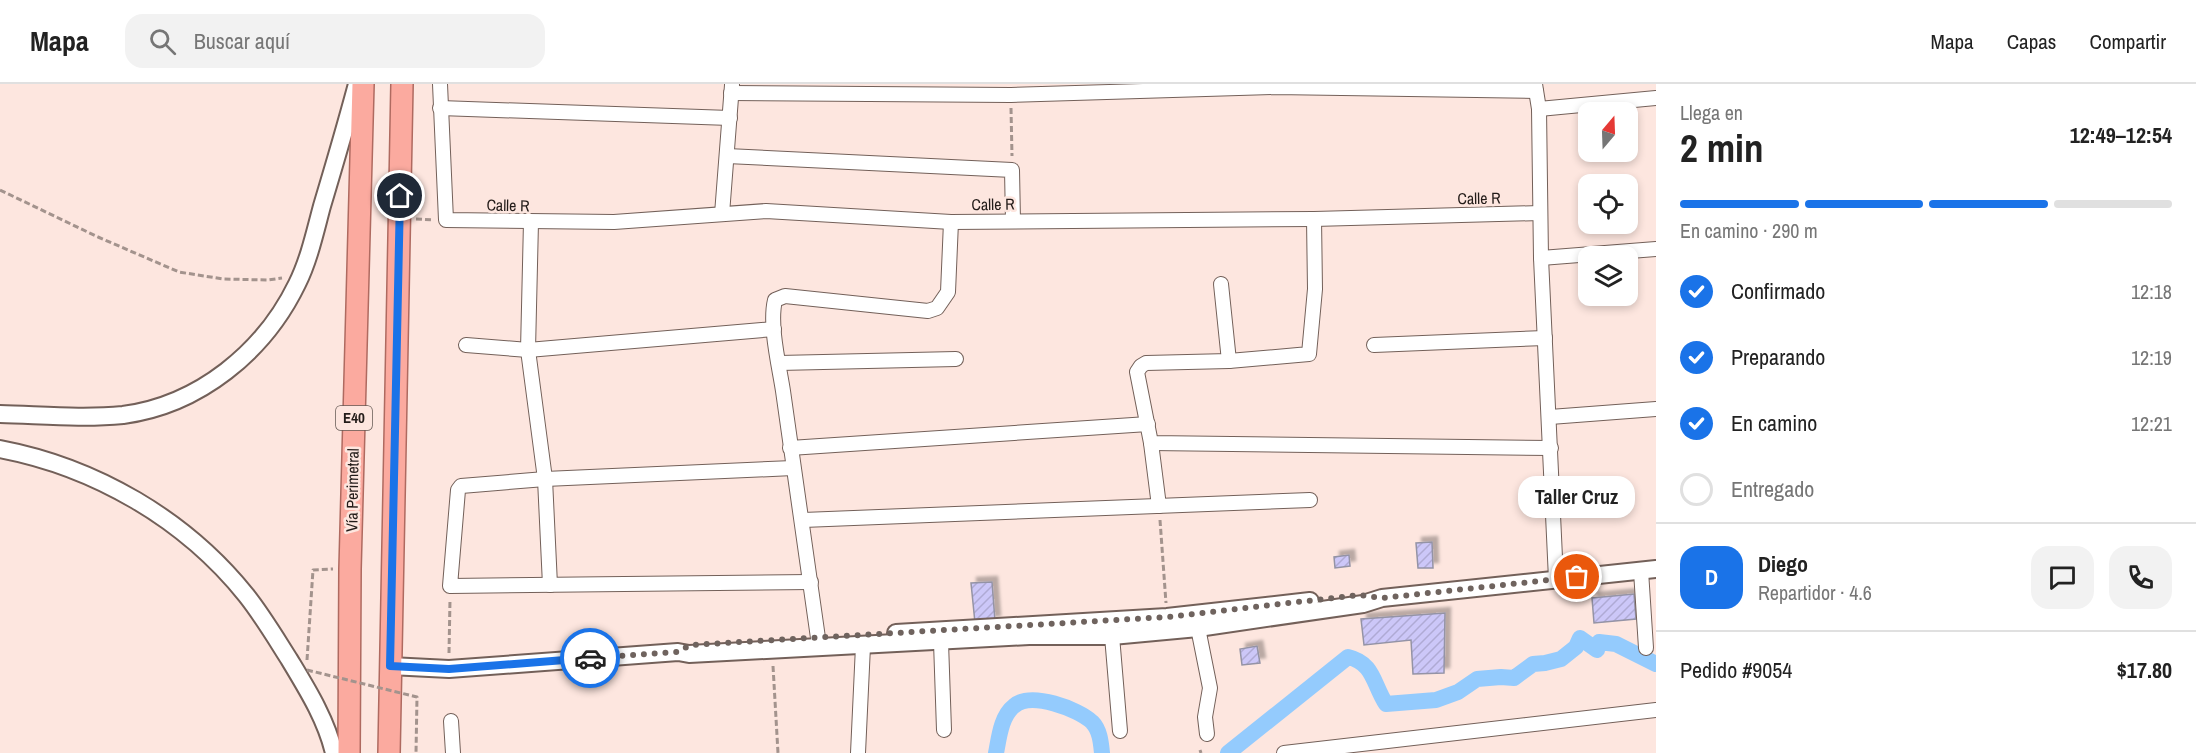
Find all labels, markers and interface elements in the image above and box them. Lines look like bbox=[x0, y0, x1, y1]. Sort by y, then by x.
search box bbox=[125, 14, 545, 68]
text: Mapa bbox=[30, 22, 89, 60]
icon: search bbox=[146, 25, 179, 58]
text: Buscar aquí bbox=[194, 26, 290, 56]
text: Mapa bbox=[1931, 27, 1974, 56]
text: Capas bbox=[2007, 27, 2056, 56]
text: Compartir bbox=[2089, 27, 2166, 56]
text: Llega en bbox=[1680, 99, 1743, 126]
north arrow bbox=[1578, 102, 1638, 162]
map controls bbox=[1578, 102, 1638, 306]
text: 12:49–12:54 bbox=[2070, 120, 2172, 150]
text: 2 min bbox=[1680, 122, 1764, 174]
pin bbox=[374, 170, 425, 221]
button: locate bbox=[1578, 174, 1638, 234]
icon: home bbox=[383, 179, 416, 212]
street label: Calle R bbox=[1457, 187, 1501, 209]
street label: Calle R bbox=[971, 193, 1015, 215]
street label: Calle R bbox=[486, 194, 530, 216]
text: En camino · 290 m bbox=[1680, 217, 1818, 244]
button: layers bbox=[1578, 246, 1638, 306]
icon: check bbox=[1680, 275, 1713, 308]
text: Confirmado bbox=[1731, 276, 1825, 306]
text: 12:18 bbox=[2131, 278, 2172, 305]
icon: check bbox=[1680, 341, 1713, 374]
text: Preparando bbox=[1731, 342, 1825, 372]
text: 12:19 bbox=[2131, 344, 2172, 371]
road number: E40 bbox=[336, 406, 372, 430]
icon: check bbox=[1680, 407, 1713, 440]
text: En camino bbox=[1731, 408, 1817, 438]
text: 12:21 bbox=[2131, 410, 2172, 437]
street label: Vía Perimetral bbox=[340, 448, 364, 532]
text: Entregado bbox=[1731, 474, 1814, 504]
callout: Taller Cruz bbox=[1518, 475, 1636, 517]
text: Taller Cruz bbox=[1535, 483, 1618, 510]
button: chat bbox=[2031, 546, 2094, 609]
button: phone bbox=[2109, 546, 2172, 609]
text: Diego bbox=[1758, 549, 1808, 579]
pin bbox=[1551, 551, 1602, 602]
icon: bag bbox=[1560, 560, 1593, 593]
text: D bbox=[1705, 562, 1718, 592]
text: Repartidor · 4.6 bbox=[1758, 579, 1872, 606]
courier bbox=[560, 628, 620, 688]
icon: car bbox=[574, 642, 607, 675]
text: Pedido #9054 bbox=[1680, 655, 1792, 685]
text: $17.80 bbox=[2117, 655, 2172, 685]

